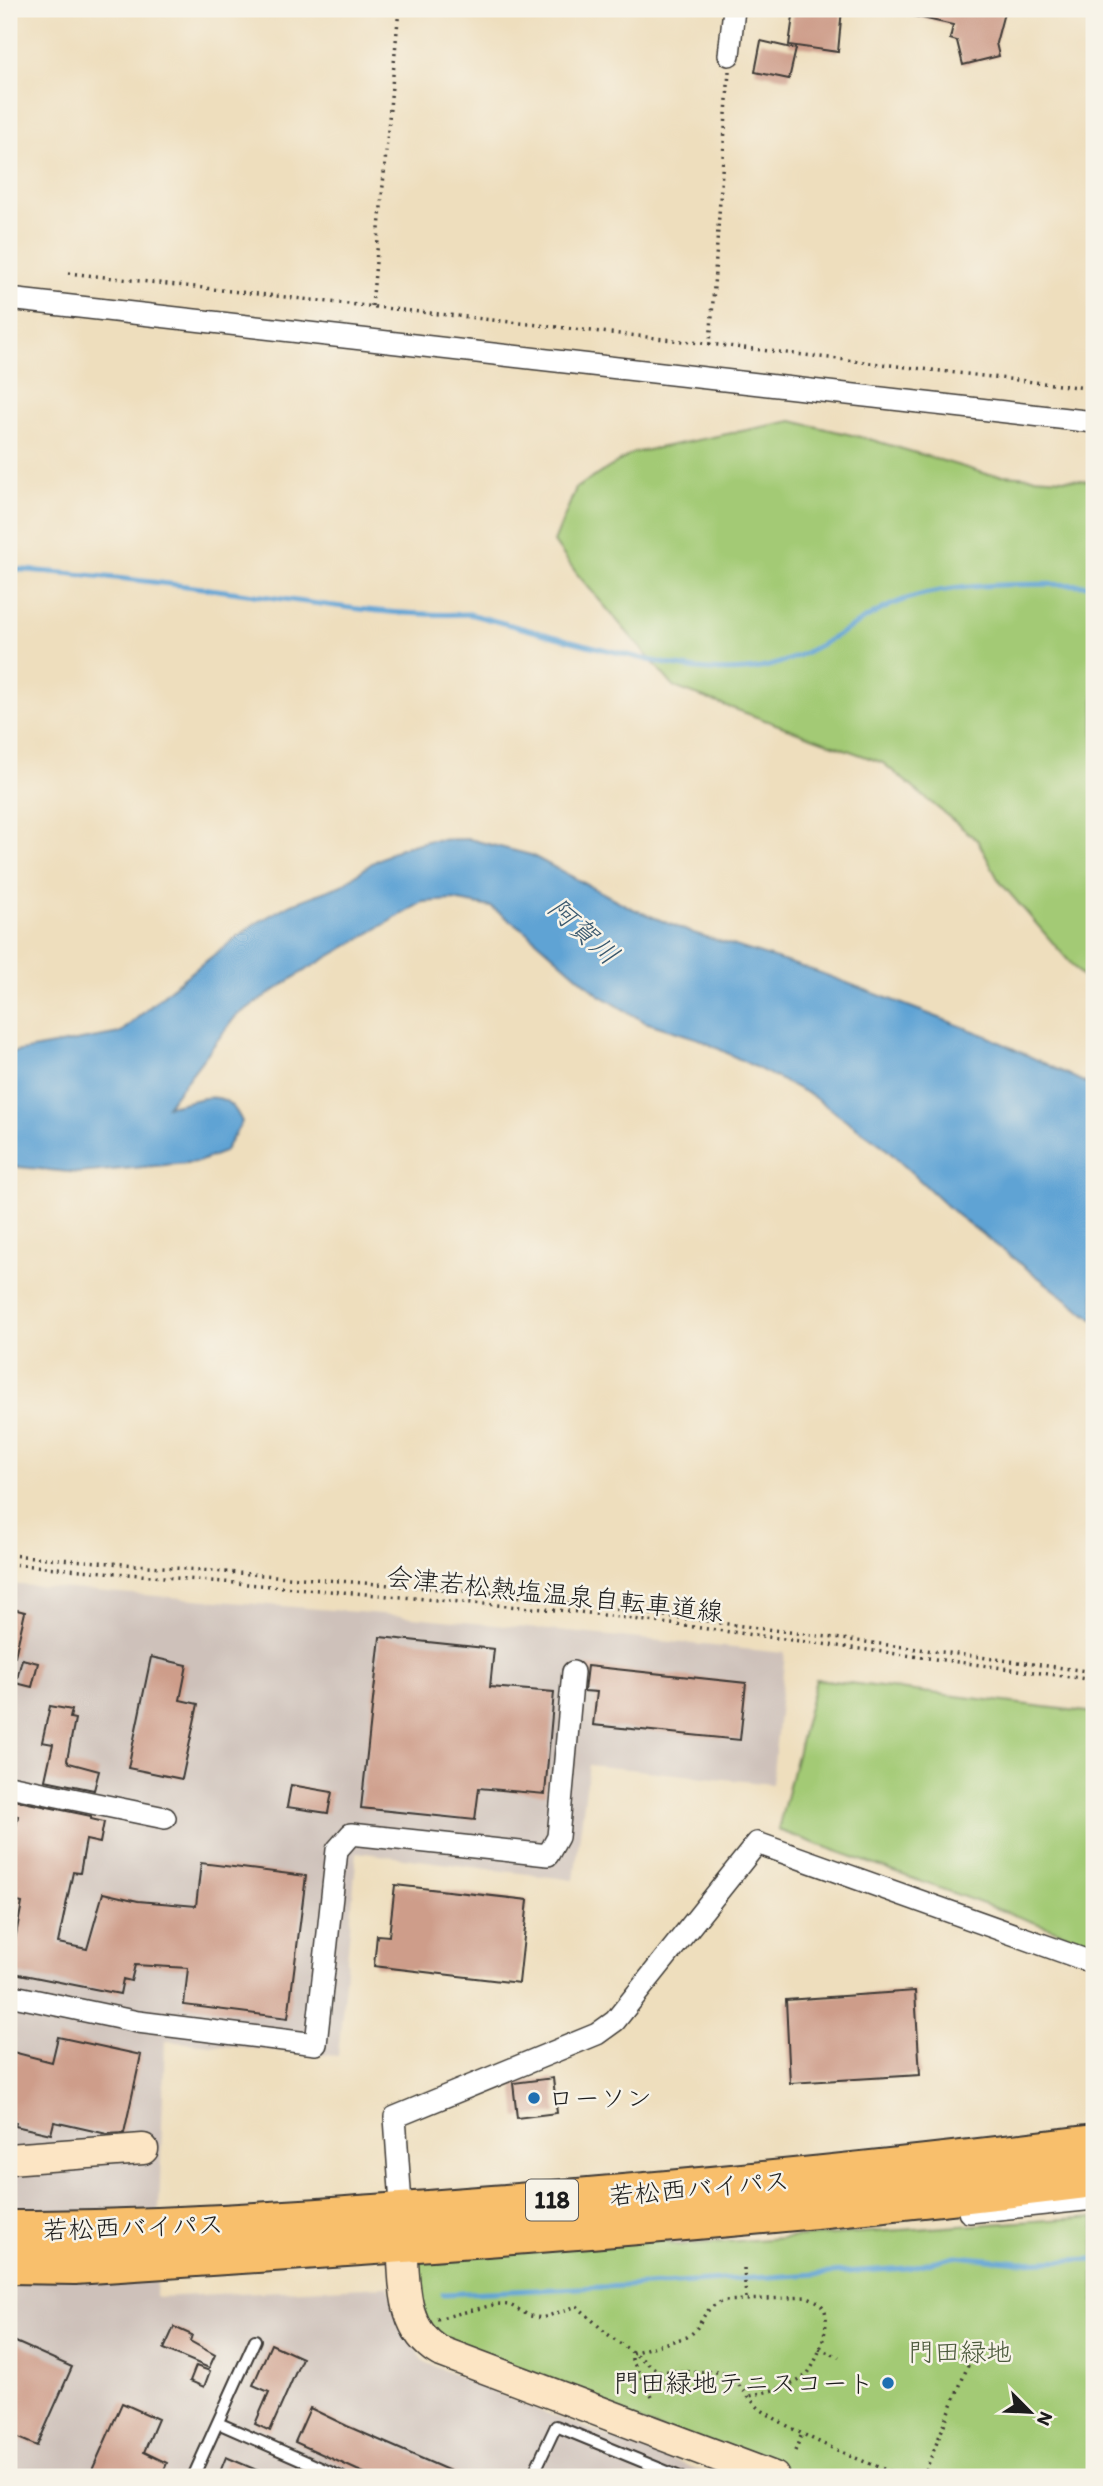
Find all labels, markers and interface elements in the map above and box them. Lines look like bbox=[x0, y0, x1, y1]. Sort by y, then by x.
water label: 阿賀川 bbox=[541, 890, 627, 972]
street label: 会津若松熱塩温泉自転車道線 bbox=[385, 1560, 725, 1628]
place label: ローソン bbox=[548, 2082, 652, 2114]
marker: ローソン bbox=[526, 2090, 542, 2106]
street label: 若松西バイパス bbox=[607, 2164, 791, 2212]
road number: 118 bbox=[526, 2180, 578, 2220]
street label: 若松西バイパス bbox=[42, 2208, 224, 2246]
park label: 門田緑地 bbox=[908, 2336, 1012, 2368]
place label: 門田緑地テニスコート bbox=[613, 2367, 874, 2399]
marker: 門田緑地テニスコート bbox=[880, 2375, 896, 2391]
north arrow bbox=[995, 2378, 1064, 2448]
text: N bbox=[1032, 2408, 1058, 2429]

